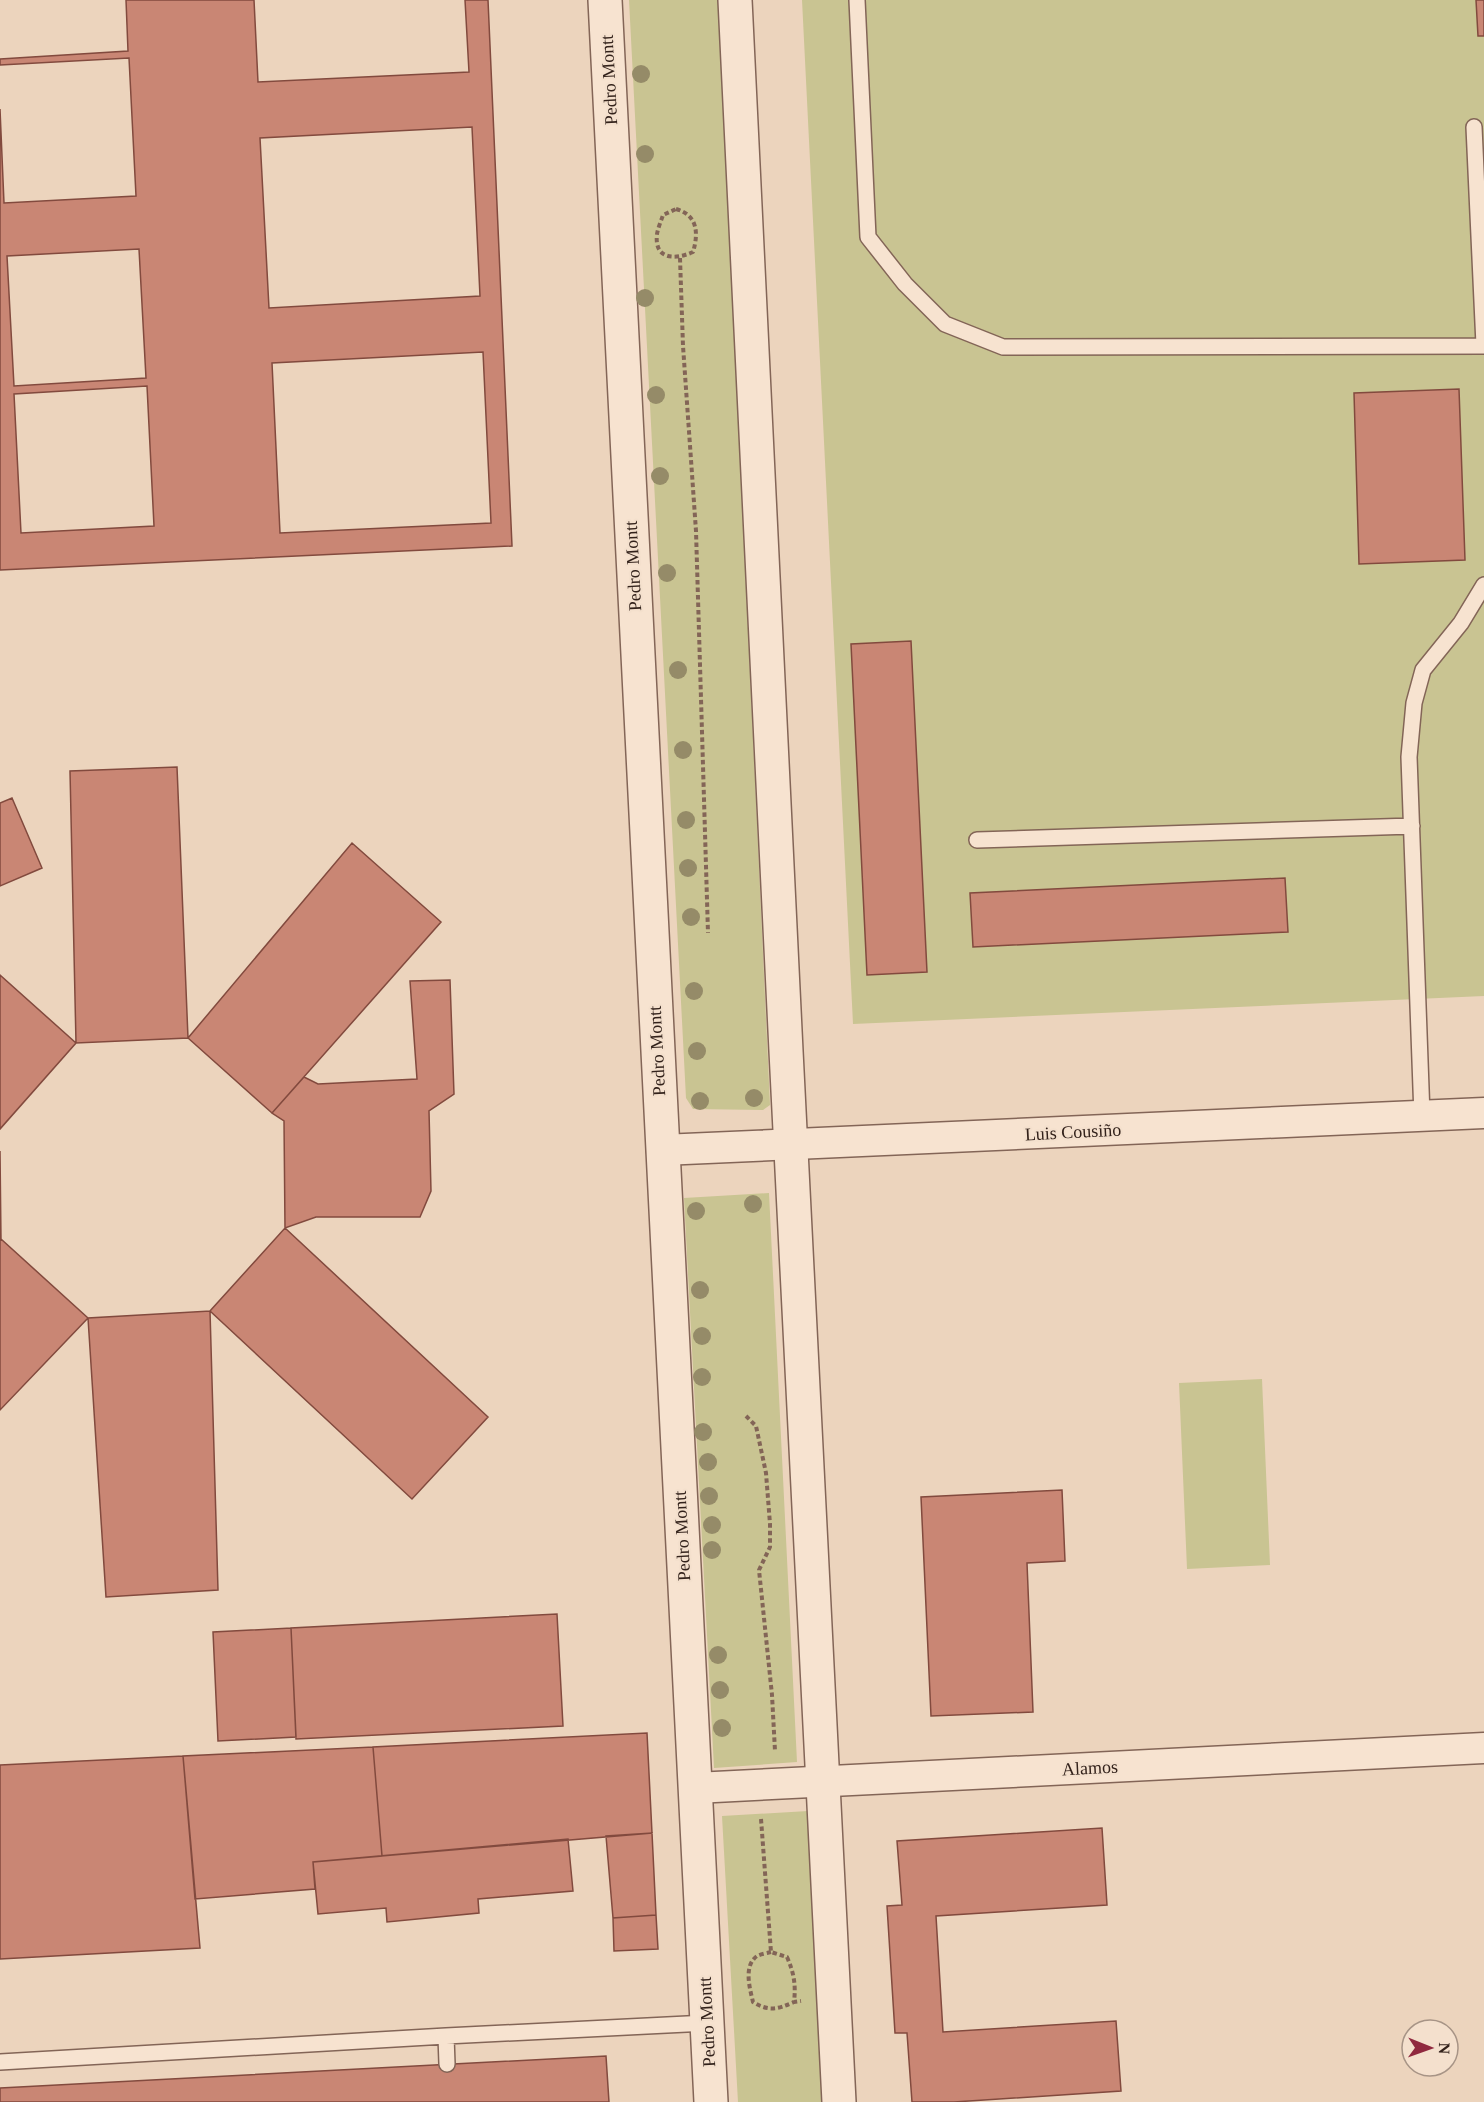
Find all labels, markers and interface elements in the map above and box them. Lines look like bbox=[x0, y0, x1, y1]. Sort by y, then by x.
street label: Pedro Montt bbox=[597, 34, 621, 126]
street label: Pedro Montt bbox=[621, 520, 645, 612]
street label: Pedro Montt bbox=[645, 1005, 669, 1097]
street label: Luis Cousiño bbox=[1024, 1119, 1122, 1145]
street label: Pedro Montt bbox=[670, 1490, 694, 1582]
street label: Alamos bbox=[1062, 1757, 1118, 1779]
street label: Pedro Montt bbox=[695, 1976, 719, 2068]
north arrow bbox=[1400, 2018, 1460, 2078]
text: N bbox=[1436, 2042, 1453, 2055]

